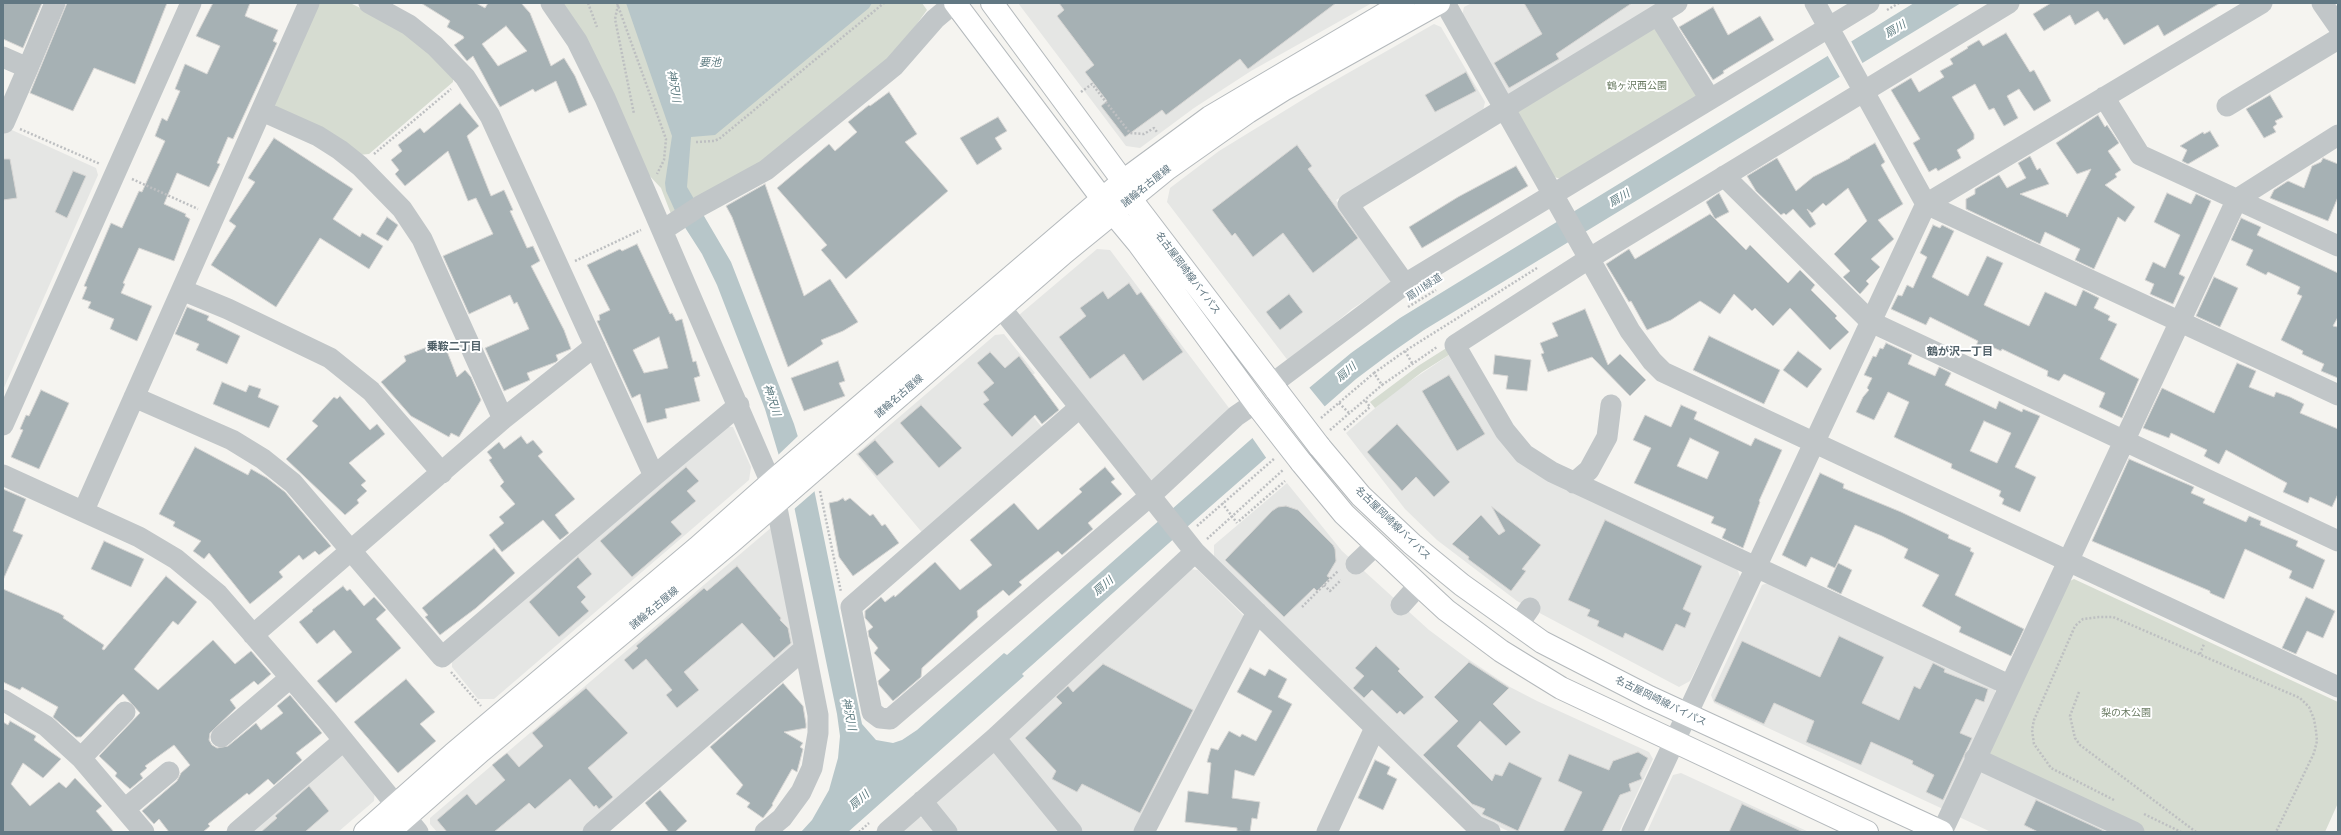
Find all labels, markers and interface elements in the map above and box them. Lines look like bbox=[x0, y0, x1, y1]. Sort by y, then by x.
water label: 扇川 bbox=[1882, 18, 1908, 40]
water label: 要池 bbox=[699, 55, 721, 69]
water label: 神沢川 bbox=[665, 69, 683, 103]
park label: 鶴ヶ沢西公園 bbox=[1607, 80, 1667, 92]
street label: 諸輪名古屋線 bbox=[1119, 162, 1173, 210]
water label: 扇川 bbox=[1606, 187, 1632, 209]
street label: 名古屋岡崎線バイパス bbox=[1153, 229, 1223, 317]
street label: 扇川緑道 bbox=[1404, 271, 1444, 303]
district label: 乗鞍二丁目 bbox=[427, 339, 481, 353]
district label: 鶴が沢一丁目 bbox=[1927, 344, 1993, 358]
water label: 扇川 bbox=[1333, 360, 1359, 384]
street label: 諸輪名古屋線 bbox=[872, 372, 926, 420]
water label: 神沢川 bbox=[761, 382, 783, 418]
street label: 名古屋岡崎線バイパス bbox=[1353, 484, 1433, 562]
water label: 扇川 bbox=[1090, 574, 1116, 598]
street label: 諸輪名古屋線 bbox=[627, 584, 681, 632]
street label: 名古屋岡崎線バイパス bbox=[1613, 674, 1709, 728]
water label: 神沢川 bbox=[839, 696, 859, 732]
park label: 梨の木公園 bbox=[2101, 707, 2151, 719]
water label: 扇川 bbox=[846, 788, 872, 812]

